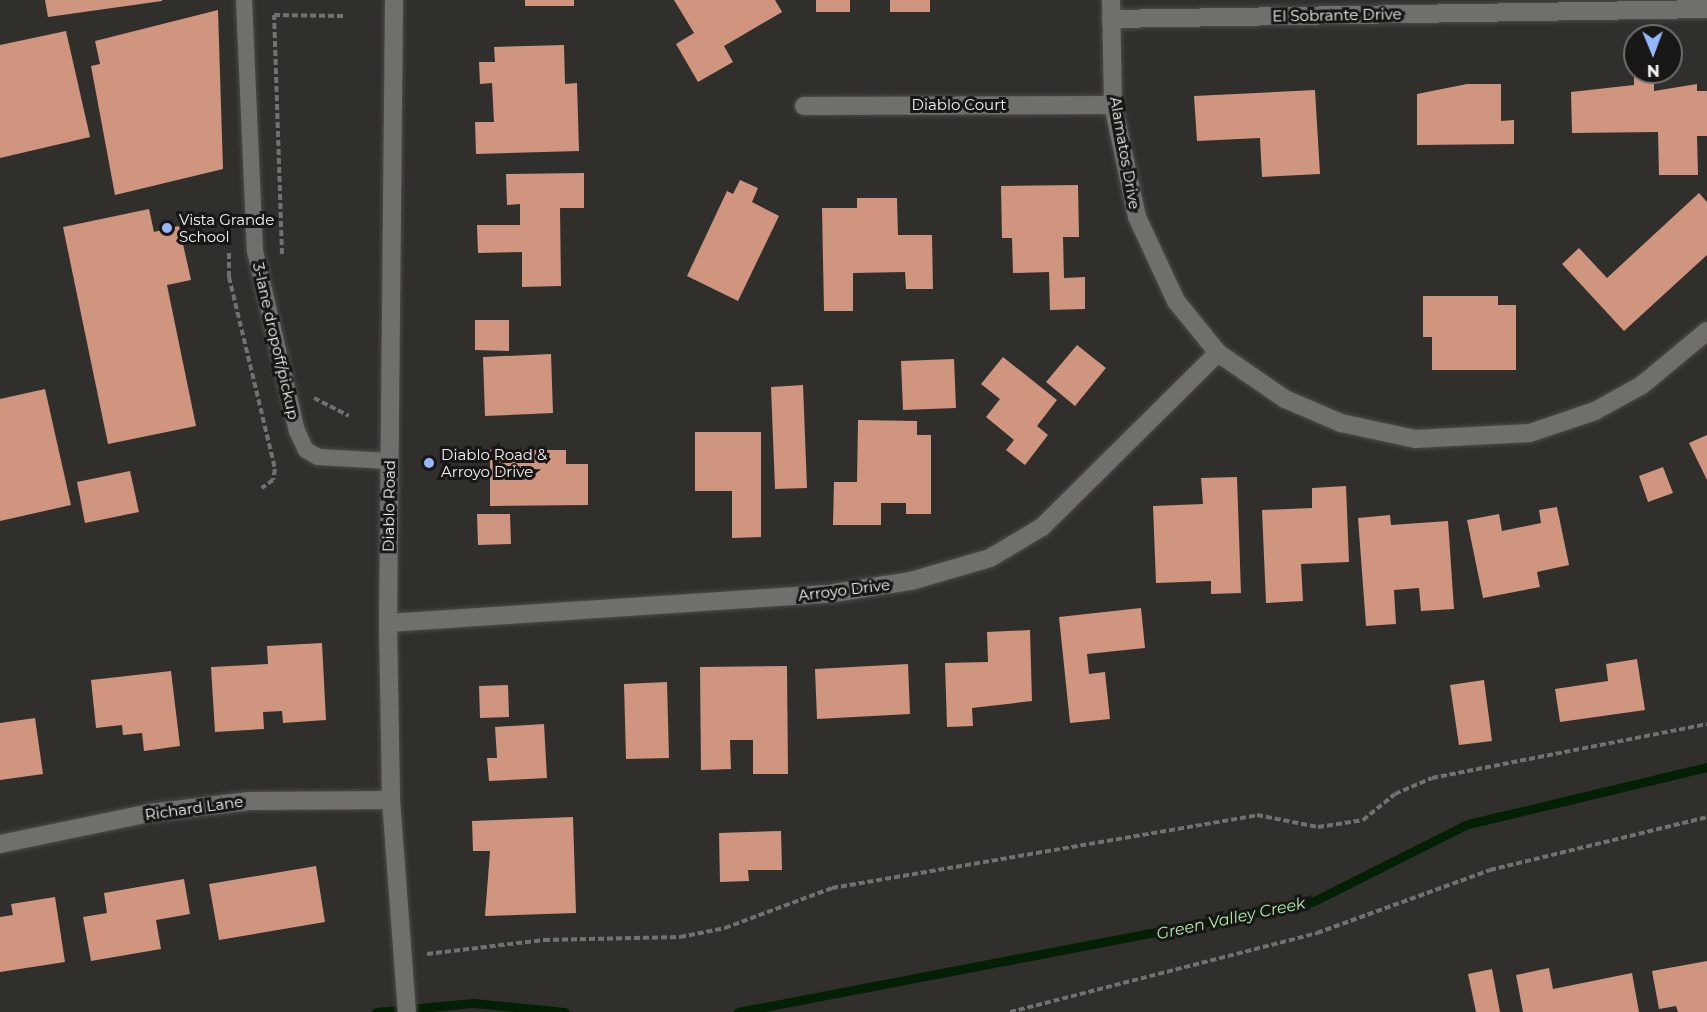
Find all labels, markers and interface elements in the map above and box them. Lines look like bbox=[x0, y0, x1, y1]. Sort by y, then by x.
street label: El Sobrante Drive bbox=[1272, 5, 1402, 25]
north arrow bbox=[1623, 24, 1683, 84]
text: N bbox=[1647, 61, 1660, 80]
street label: Alamatos Drive bbox=[1106, 95, 1144, 211]
street label: Diablo Court bbox=[912, 96, 1006, 114]
place label: Vista Grande School bbox=[179, 210, 274, 245]
marker: Vista Grande School bbox=[160, 221, 174, 235]
street label: 3-lane dropoff/pickup bbox=[249, 261, 303, 421]
place label: Diablo Road & Arroyo Drive bbox=[441, 445, 547, 480]
marker: Diablo Road & Arroyo Drive bbox=[422, 456, 436, 470]
street label: Diablo Road bbox=[379, 460, 399, 552]
street label: Arroyo Drive bbox=[797, 575, 891, 605]
street label: Richard Lane bbox=[144, 792, 244, 824]
water label: Green Valley Creek bbox=[1155, 894, 1307, 944]

